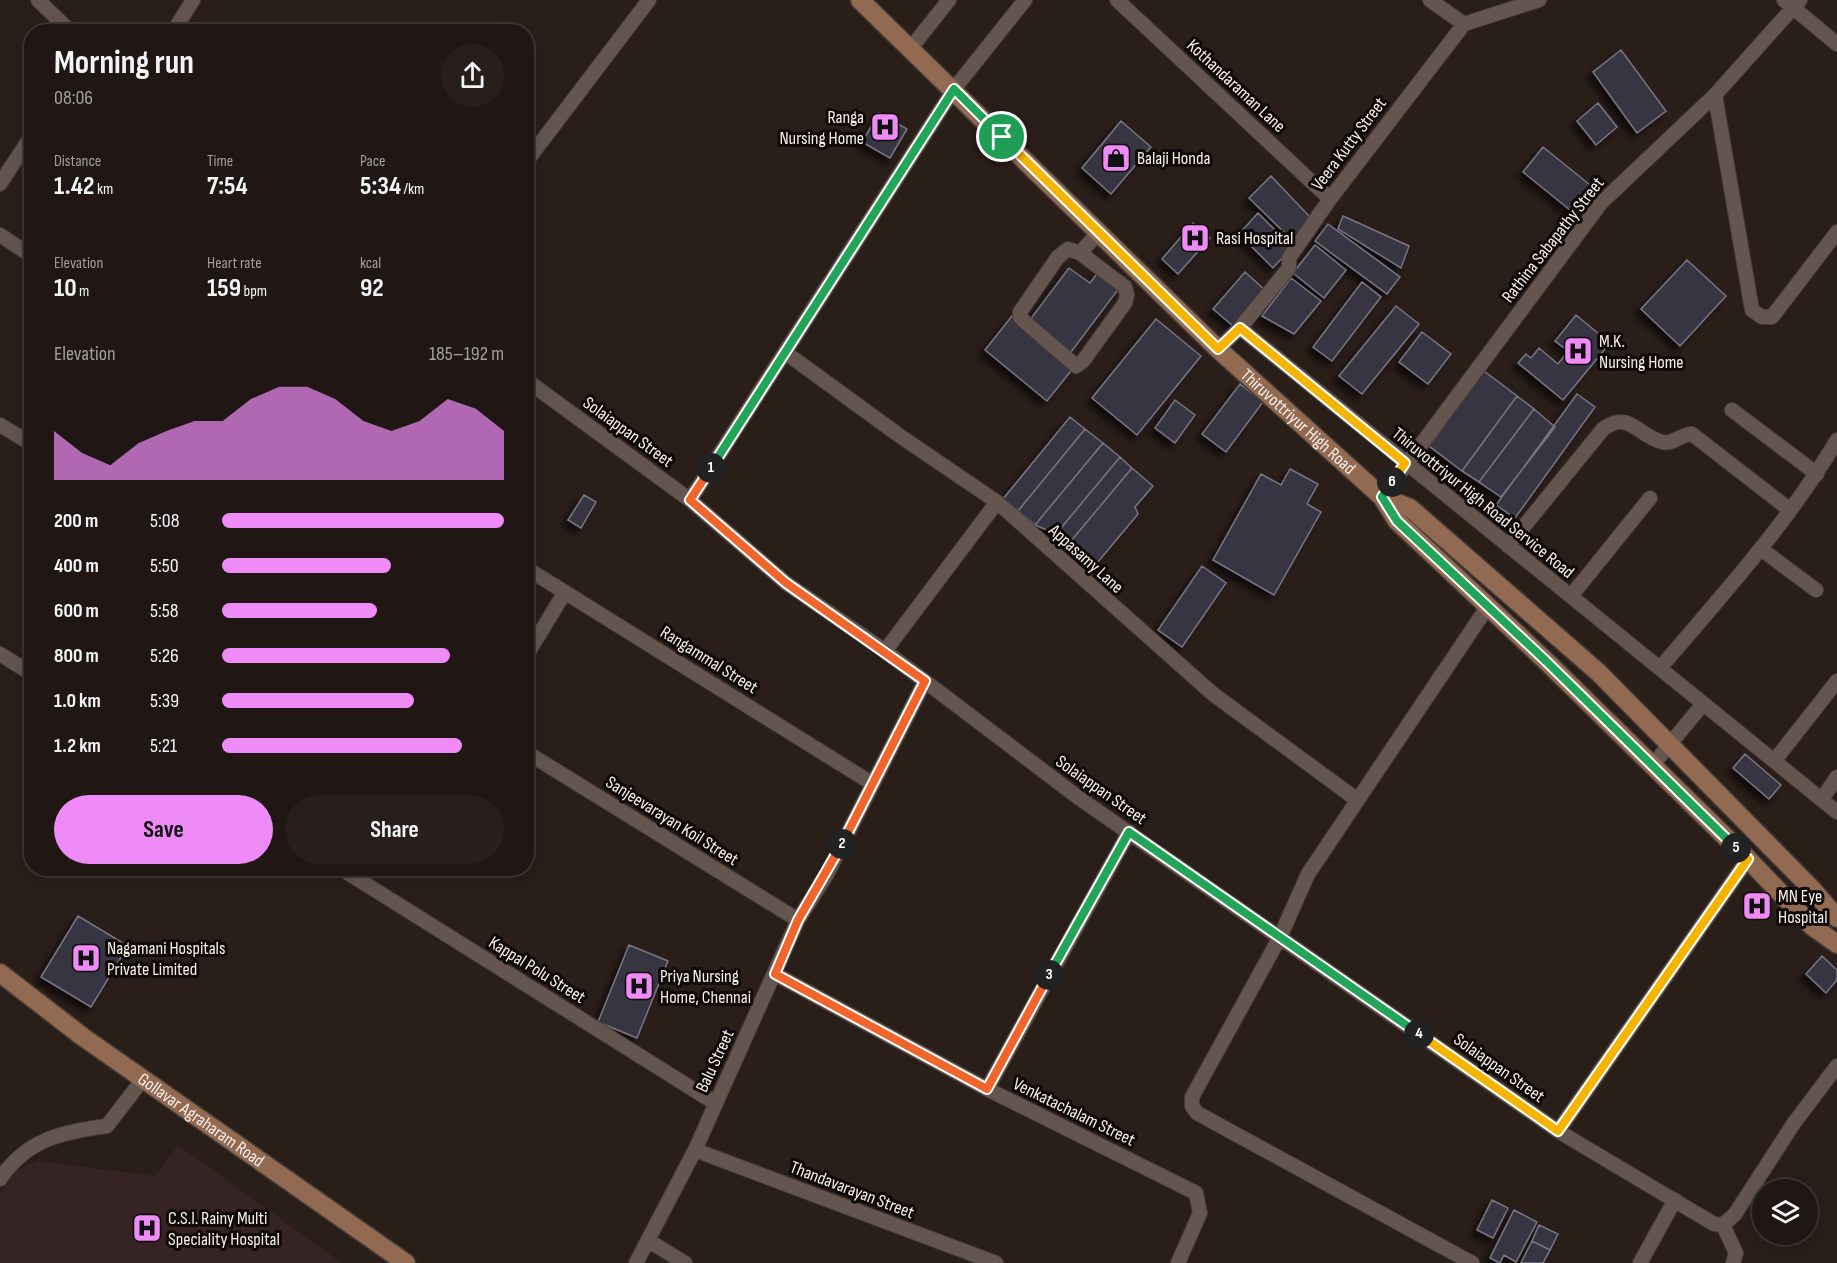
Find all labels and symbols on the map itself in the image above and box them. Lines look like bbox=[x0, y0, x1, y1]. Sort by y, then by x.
street label: Kothandaraman Lane bbox=[1182, 35, 1290, 137]
street label: Veera Kutty Street bbox=[1307, 93, 1391, 195]
place label: Ranga Nursing Home bbox=[779, 107, 864, 149]
hospital icon: Ranga Nursing Home bbox=[869, 111, 901, 143]
pin bbox=[976, 111, 1027, 162]
shop icon: Balaji Honda bbox=[1100, 142, 1132, 174]
place label: Balaji Honda bbox=[1137, 148, 1211, 169]
street label: Rathina Sabapathy Street bbox=[1498, 173, 1609, 307]
hospital icon: Rasi Hospital bbox=[1179, 222, 1211, 254]
place label: Rasi Hospital bbox=[1216, 228, 1293, 249]
place label: M.K. Nursing Home bbox=[1599, 331, 1684, 373]
hospital icon: M.K. Nursing Home bbox=[1562, 335, 1594, 367]
street label: Thiruvottriyur High Road bbox=[1236, 364, 1360, 479]
street label: Solaiappan Street bbox=[579, 392, 677, 472]
street label: Thiruvottriyur High Road Service Road bbox=[1388, 423, 1578, 583]
pin: 1 bbox=[696, 453, 726, 483]
pin: 6 bbox=[1377, 467, 1407, 497]
street label: Appasamy Lane bbox=[1044, 519, 1128, 598]
street label: Rangammal Street bbox=[656, 622, 762, 699]
street label: Solaiappan Street bbox=[1052, 751, 1151, 829]
street label: Sanjeevarayan Koil Street bbox=[602, 772, 743, 871]
pin: 2 bbox=[827, 829, 857, 859]
pin: 5 bbox=[1721, 833, 1751, 863]
place label: MN Eye Hospital bbox=[1778, 886, 1828, 928]
hospital icon: MN Eye Hospital bbox=[1741, 890, 1773, 922]
street label: Kappal Polu Street bbox=[485, 932, 590, 1008]
place label: Nagamani Hospitals Private Limited bbox=[107, 938, 225, 980]
hospital icon: Nagamani Hospitals Private Limited bbox=[70, 942, 102, 974]
pin: 3 bbox=[1034, 960, 1064, 990]
place label: Priya Nursing Home, Chennai bbox=[660, 966, 751, 1008]
hospital icon: Priya Nursing Home, Chennai bbox=[623, 970, 655, 1002]
pin: 4 bbox=[1404, 1019, 1434, 1049]
street label: Balu Street bbox=[691, 1026, 739, 1096]
street label: Solaiappan Street bbox=[1450, 1029, 1549, 1107]
street label: Gollavar Agraharam Road bbox=[134, 1068, 268, 1171]
street label: Venkatachalam Street bbox=[1010, 1073, 1139, 1151]
street label: Thandavarayan Street bbox=[787, 1157, 918, 1224]
place label: C.S.I. Rainy Multi Speciality Hospital bbox=[168, 1208, 280, 1250]
hospital icon: C.S.I. Rainy Multi Speciality Hospital bbox=[131, 1212, 163, 1244]

